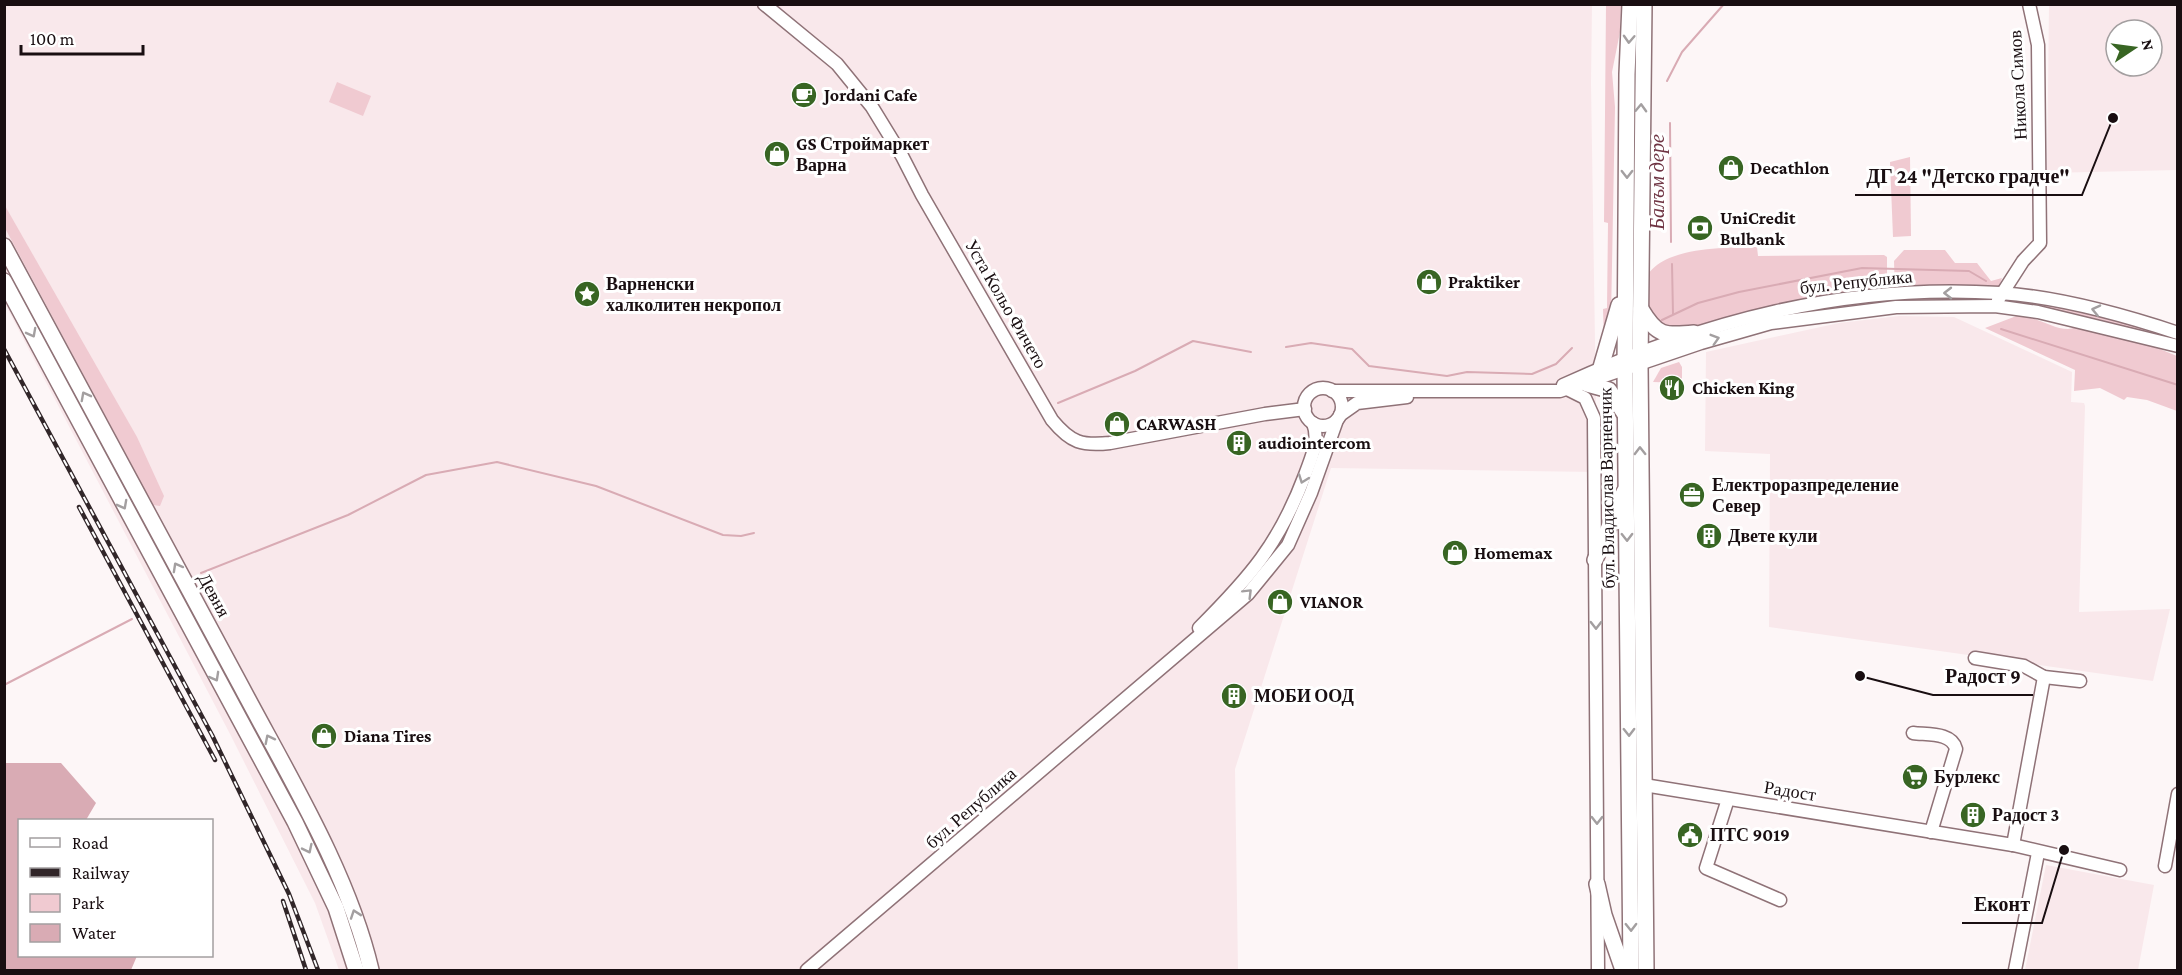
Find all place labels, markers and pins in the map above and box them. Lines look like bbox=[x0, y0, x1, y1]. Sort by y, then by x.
cafe icon: Jordani Cafe bbox=[789, 80, 819, 110]
place label: Jordani Cafe bbox=[822, 85, 917, 105]
place label: GS Строймаркет Варна bbox=[796, 134, 929, 175]
shop icon: GS Строймаркет Варна bbox=[762, 139, 792, 169]
shop icon: Decathlon bbox=[1716, 153, 1746, 183]
callout: ДГ 24 "Детско градче" bbox=[1855, 157, 2082, 195]
place label: Decathlon bbox=[1750, 158, 1830, 178]
place label: UniCredit Bulbank bbox=[1720, 208, 1796, 249]
bank icon: UniCredit Bulbank bbox=[1685, 213, 1715, 243]
shop icon: Praktiker bbox=[1414, 267, 1444, 297]
place label: Praktiker bbox=[1448, 272, 1520, 292]
place label: Варненски халколитен некропол bbox=[606, 274, 781, 315]
place icon: Варненски халколитен некропол bbox=[572, 279, 602, 309]
restaurant icon: Chicken King bbox=[1657, 373, 1687, 403]
place label: Chicken King bbox=[1692, 378, 1794, 398]
shop icon: CARWASH bbox=[1102, 409, 1132, 439]
place label: CARWASH bbox=[1136, 414, 1216, 434]
building icon: audiointercom bbox=[1224, 428, 1254, 458]
place label: audiointercom bbox=[1258, 433, 1372, 453]
place label: Електроразпределение Север bbox=[1712, 475, 1899, 516]
office icon: Електроразпределение Север bbox=[1677, 480, 1707, 510]
building icon: Двете кули bbox=[1694, 521, 1724, 551]
place label: Двете кули bbox=[1728, 526, 1818, 546]
shop icon: Homemax bbox=[1440, 538, 1470, 568]
place label: Homemax bbox=[1474, 543, 1553, 563]
shop icon: VIANOR bbox=[1265, 587, 1295, 617]
place label: VIANOR bbox=[1299, 592, 1364, 612]
callout: Радост 9 bbox=[1933, 657, 2033, 695]
building icon: МОБИ ООД bbox=[1219, 681, 1249, 711]
place label: МОБИ ООД bbox=[1254, 686, 1354, 706]
shop icon: Diana Tires bbox=[309, 721, 339, 751]
place label: Diana Tires bbox=[344, 726, 431, 746]
supermarket icon: Бурлекс bbox=[1900, 762, 1930, 792]
place label: Бурлекс bbox=[1934, 767, 2000, 787]
building icon: Радост 3 bbox=[1958, 800, 1988, 830]
place label: Радост 3 bbox=[1992, 805, 2059, 825]
public building icon: ПТС 9019 bbox=[1675, 820, 1705, 850]
place label: ПТС 9019 bbox=[1710, 825, 1790, 845]
callout: Еконт bbox=[1962, 885, 2042, 923]

